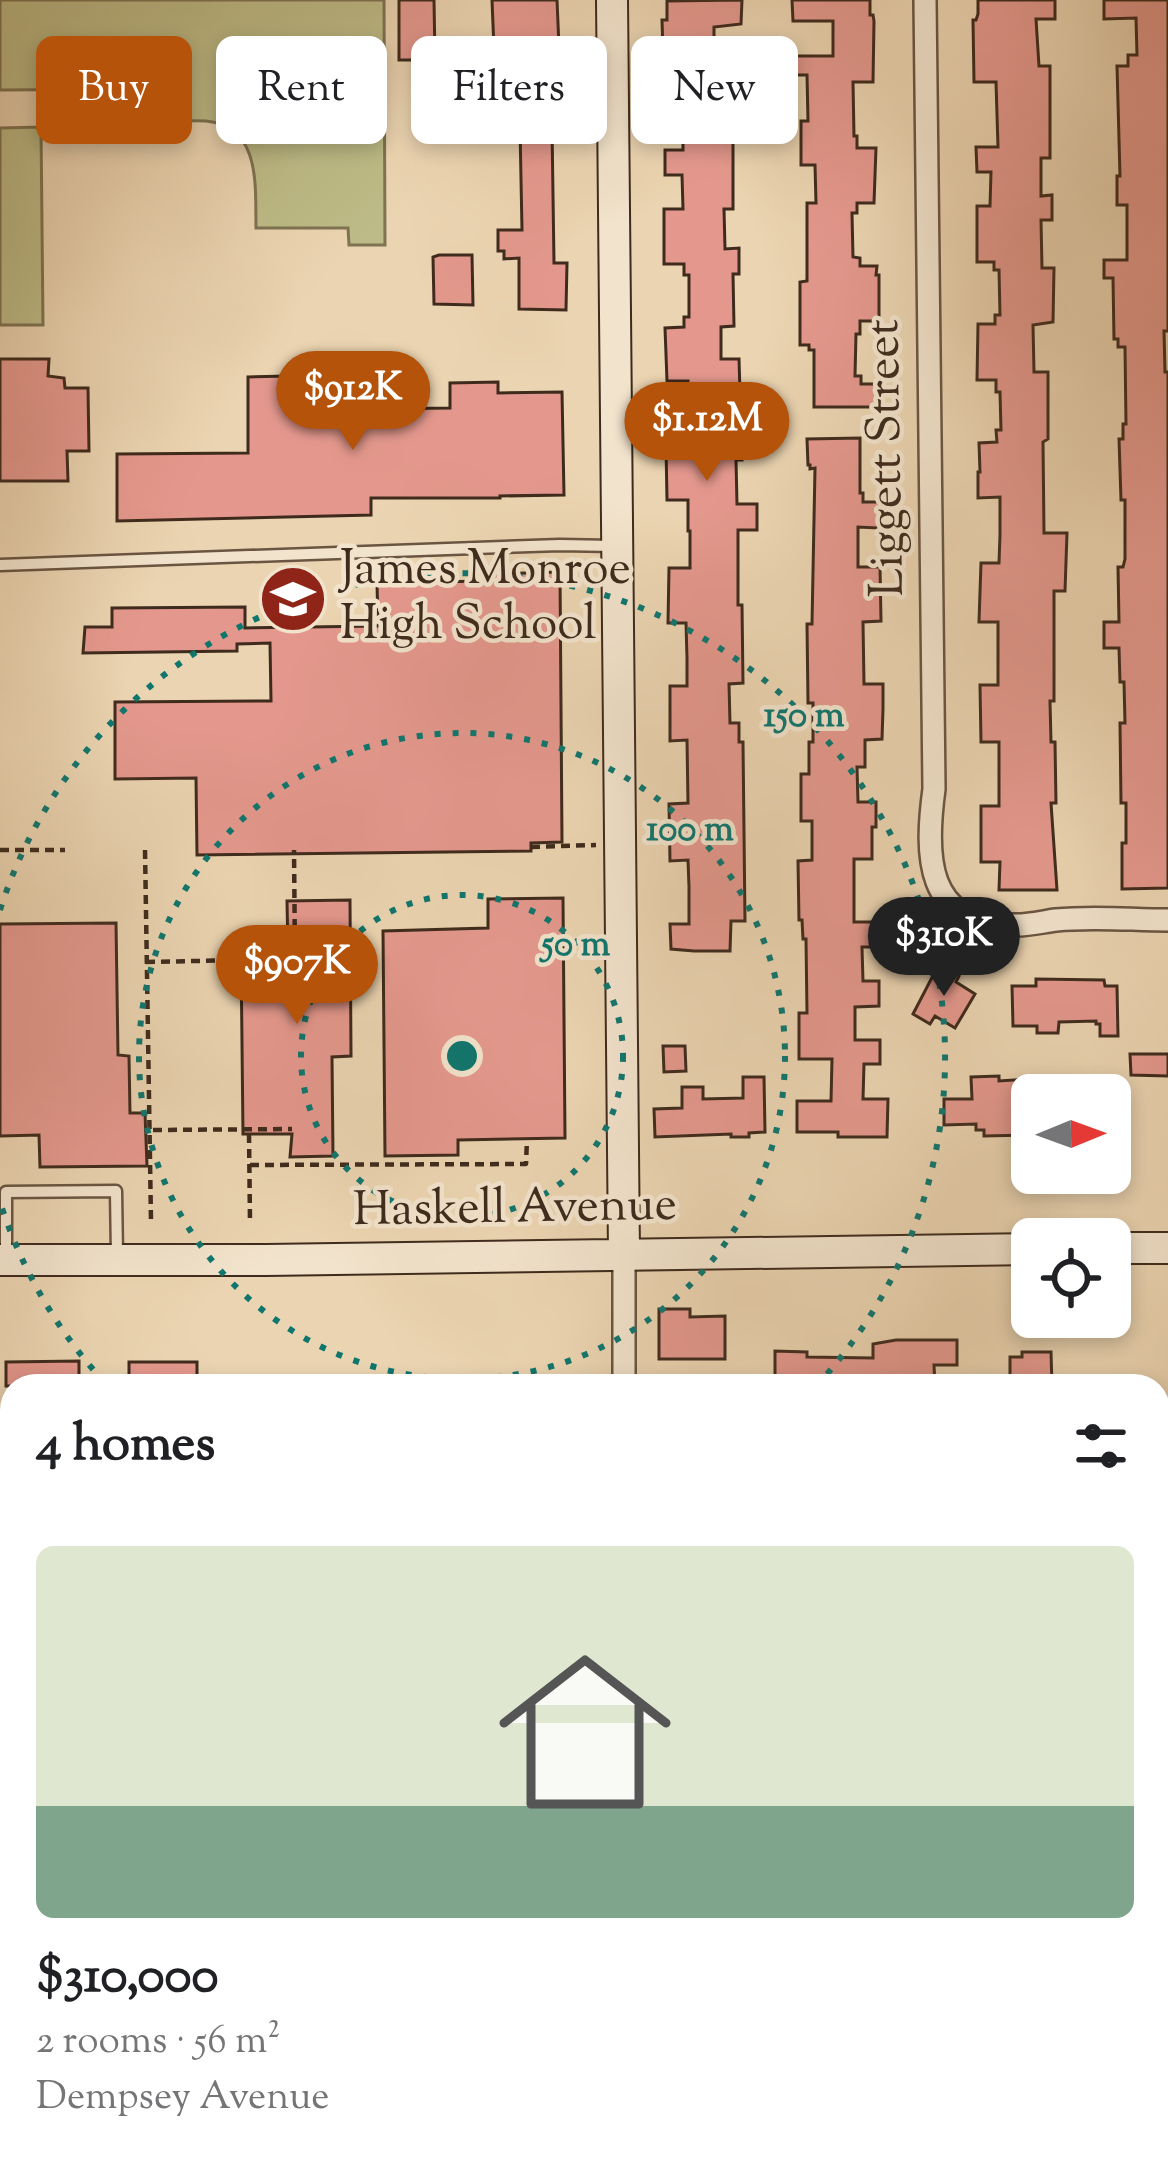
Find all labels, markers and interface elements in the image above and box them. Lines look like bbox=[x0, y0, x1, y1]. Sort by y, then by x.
chip: Buy bbox=[36, 36, 192, 144]
chip: Rent bbox=[216, 36, 387, 144]
chip: Filters bbox=[411, 36, 607, 144]
chip: New bbox=[631, 36, 798, 144]
street label: Liggett Street bbox=[851, 319, 925, 597]
pin: $912K bbox=[269, 351, 437, 453]
text: $912K bbox=[303, 362, 403, 418]
pin: $1.12M bbox=[609, 382, 805, 484]
text: $1.12M bbox=[651, 393, 763, 449]
place label: James Monroe High School bbox=[337, 537, 631, 661]
school or university icon: James Monroe High School bbox=[258, 564, 328, 634]
text: 150 m bbox=[763, 691, 845, 743]
text: 100 m bbox=[646, 805, 734, 857]
pin: $310K bbox=[860, 897, 1028, 999]
text: $310K bbox=[895, 908, 993, 964]
text: 50 m bbox=[539, 920, 611, 972]
pin: $907K bbox=[213, 925, 381, 1027]
text: $907K bbox=[243, 936, 351, 992]
centre of rings bbox=[441, 1035, 483, 1077]
north arrow bbox=[1011, 1074, 1131, 1194]
map controls bbox=[1011, 1074, 1131, 1338]
street label: Haskell Avenue bbox=[353, 1173, 677, 1247]
button: locate bbox=[1011, 1218, 1131, 1338]
text: 4 homes bbox=[36, 1410, 215, 1483]
icon: filters bbox=[1068, 1413, 1134, 1479]
icon: home bbox=[477, 1624, 693, 1840]
text: $310,000 bbox=[36, 1942, 218, 2015]
text: 2 rooms · 56 m² bbox=[36, 2015, 280, 2071]
text: Dempsey Avenue bbox=[36, 2071, 330, 2127]

